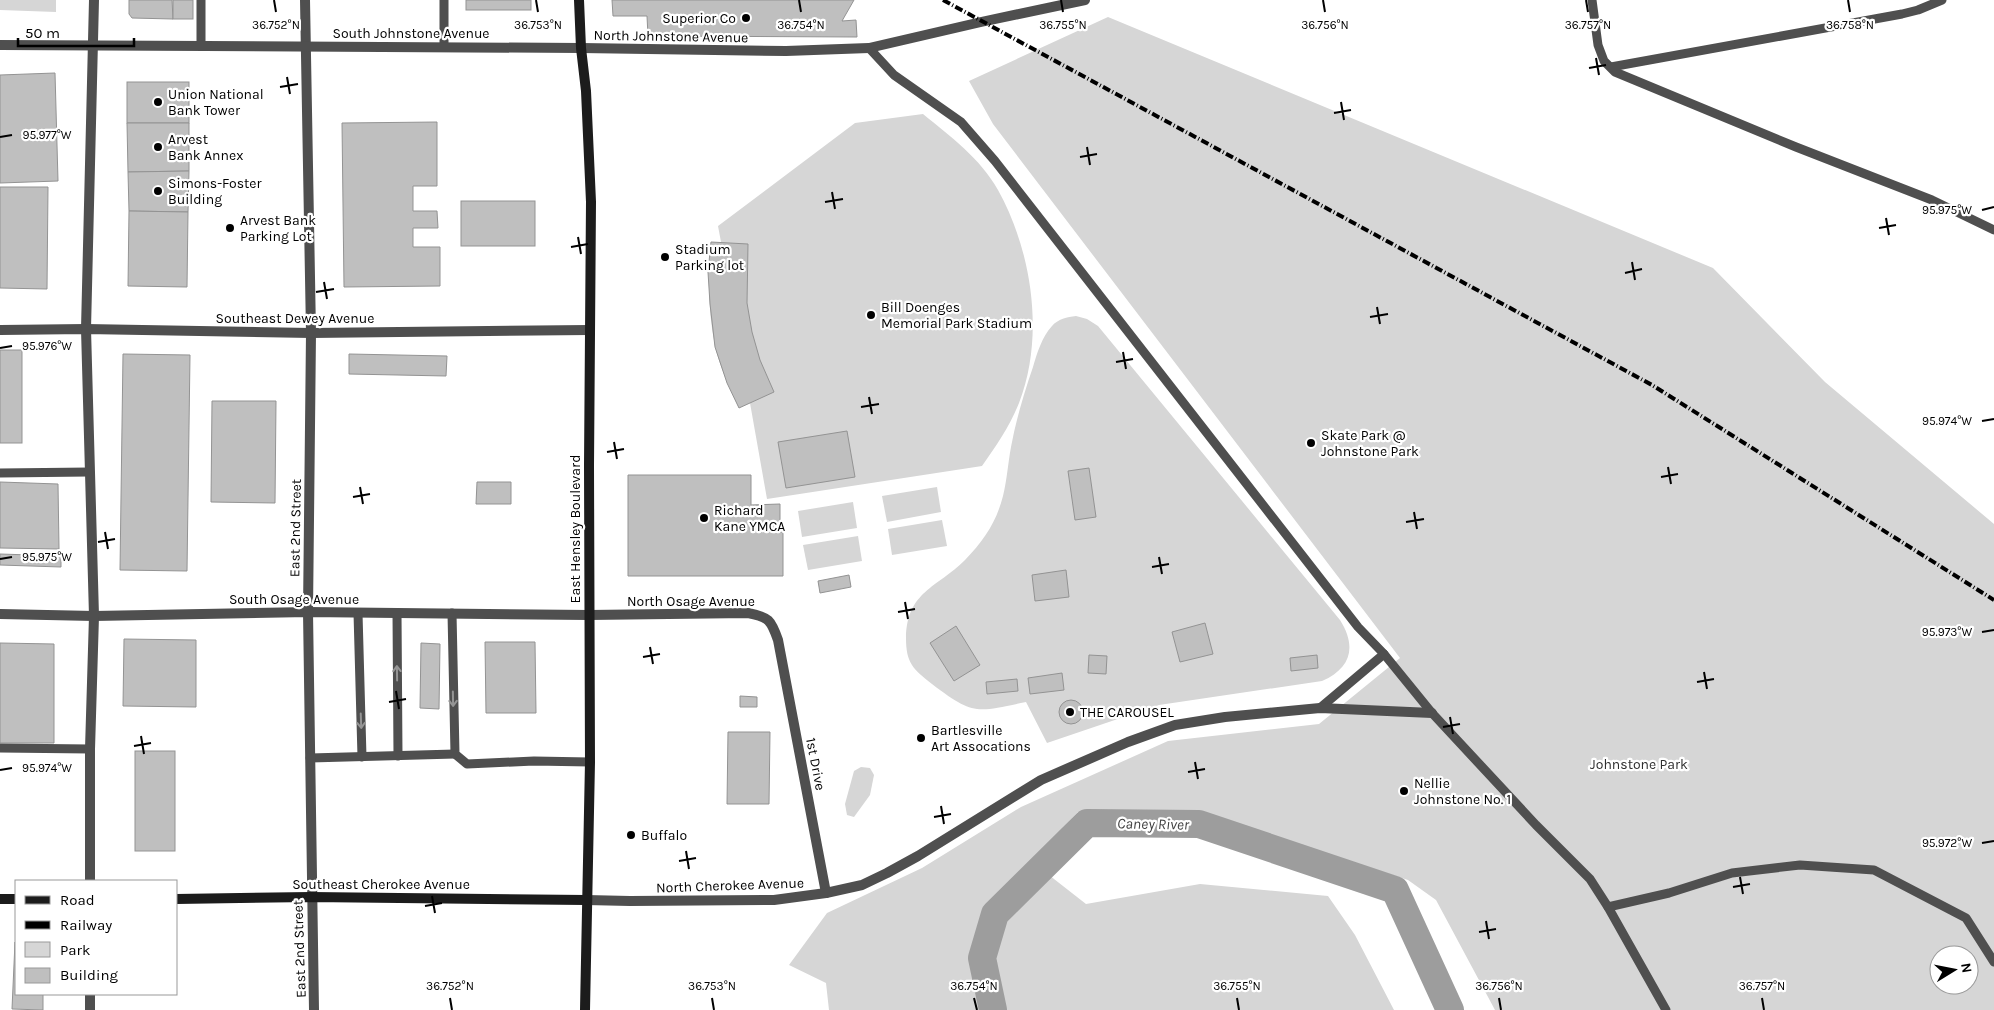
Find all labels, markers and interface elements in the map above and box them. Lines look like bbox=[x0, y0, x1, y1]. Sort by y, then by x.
place label: Superior Co bbox=[662, 10, 736, 27]
marker: Superior Co bbox=[740, 12, 752, 24]
scale bar bbox=[18, 15, 134, 47]
text: 36.752°N bbox=[252, 18, 300, 32]
text: 36.753°N bbox=[514, 18, 562, 32]
text: 36.754°N bbox=[777, 18, 825, 32]
text: 36.755°N bbox=[1039, 18, 1087, 32]
text: 36.756°N bbox=[1301, 18, 1349, 32]
text: 36.757°N bbox=[1565, 18, 1611, 32]
text: 36.758°N bbox=[1826, 18, 1874, 32]
text: 50 m bbox=[25, 24, 60, 42]
street label: South Johnstone Avenue bbox=[332, 25, 490, 42]
street label: North Johnstone Avenue bbox=[593, 27, 749, 46]
place label: Union National Bank Tower bbox=[168, 86, 264, 119]
marker: Union National Bank Tower bbox=[152, 96, 164, 108]
text: 95.977°W bbox=[23, 128, 72, 142]
place label: Arvest Bank Annex bbox=[168, 131, 243, 164]
marker: Arvest Bank Annex bbox=[152, 141, 164, 153]
place label: Simons-Foster Building bbox=[168, 175, 262, 208]
marker: Simons-Foster Building bbox=[152, 185, 164, 197]
text: 95.975°W bbox=[1922, 203, 1972, 217]
place label: Arvest Bank Parking Lot bbox=[240, 212, 316, 245]
marker: Arvest Bank Parking Lot bbox=[224, 222, 236, 234]
place label: Stadium Parking lot bbox=[675, 241, 744, 274]
marker: Stadium Parking lot bbox=[659, 251, 671, 263]
place label: Bill Doenges Memorial Park Stadium bbox=[881, 299, 1032, 332]
marker: Bill Doenges Memorial Park Stadium bbox=[865, 309, 877, 321]
street label: Southeast Dewey Avenue bbox=[216, 310, 374, 327]
text: 95.976°W bbox=[22, 339, 72, 353]
text: 95.974°W bbox=[1922, 414, 1972, 428]
place label: Skate Park @ Johnstone Park bbox=[1321, 427, 1419, 460]
marker: Skate Park @ Johnstone Park bbox=[1305, 437, 1317, 449]
street label: East Hensley Boulevard bbox=[567, 455, 584, 603]
street label: East 2nd Street bbox=[286, 479, 305, 577]
place label: Richard Kane YMCA bbox=[714, 502, 785, 535]
marker: Richard Kane YMCA bbox=[698, 512, 710, 524]
text: 95.975°W bbox=[22, 550, 72, 564]
street label: South Osage Avenue bbox=[229, 591, 359, 608]
street label: North Osage Avenue bbox=[627, 593, 755, 610]
text: 95.973°W bbox=[1922, 625, 1972, 639]
one-way arrow bbox=[392, 665, 402, 681]
one-way arrow bbox=[448, 691, 458, 707]
place label: THE CAROUSEL bbox=[1080, 704, 1174, 721]
marker: THE CAROUSEL bbox=[1064, 706, 1076, 718]
one-way arrow bbox=[357, 713, 366, 729]
place label: Bartlesville Art Assocations bbox=[931, 722, 1031, 755]
marker: Bartlesville Art Assocations bbox=[915, 732, 927, 744]
street label: 1st Drive bbox=[802, 736, 829, 792]
park label: Johnstone Park bbox=[1590, 756, 1688, 773]
text: 95.974°W bbox=[22, 761, 72, 775]
place label: Nellie Johnstone No. 1 bbox=[1414, 775, 1511, 808]
marker: Nellie Johnstone No. 1 bbox=[1398, 785, 1410, 797]
water label: Caney River bbox=[1117, 814, 1190, 834]
place label: Buffalo bbox=[641, 827, 687, 844]
marker: Buffalo bbox=[625, 829, 637, 841]
text: 95.972°W bbox=[1922, 836, 1972, 850]
street label: North Cherokee Avenue bbox=[656, 874, 804, 897]
street label: Southeast Cherokee Avenue bbox=[292, 876, 470, 893]
legend bbox=[15, 880, 178, 995]
text: Road bbox=[60, 891, 95, 909]
street label: East 2nd Street bbox=[289, 900, 310, 998]
text: Railway bbox=[60, 916, 112, 934]
text: Park bbox=[60, 941, 90, 959]
north arrow bbox=[1929, 945, 1979, 995]
text: N bbox=[1957, 961, 1976, 974]
text: Building bbox=[60, 966, 118, 984]
text: 36.752°N bbox=[426, 979, 474, 993]
text: 36.753°N bbox=[688, 979, 736, 993]
text: 36.754°N bbox=[950, 979, 998, 993]
text: 36.755°N bbox=[1213, 979, 1261, 993]
text: 36.756°N bbox=[1475, 979, 1523, 993]
text: 36.757°N bbox=[1739, 979, 1785, 993]

